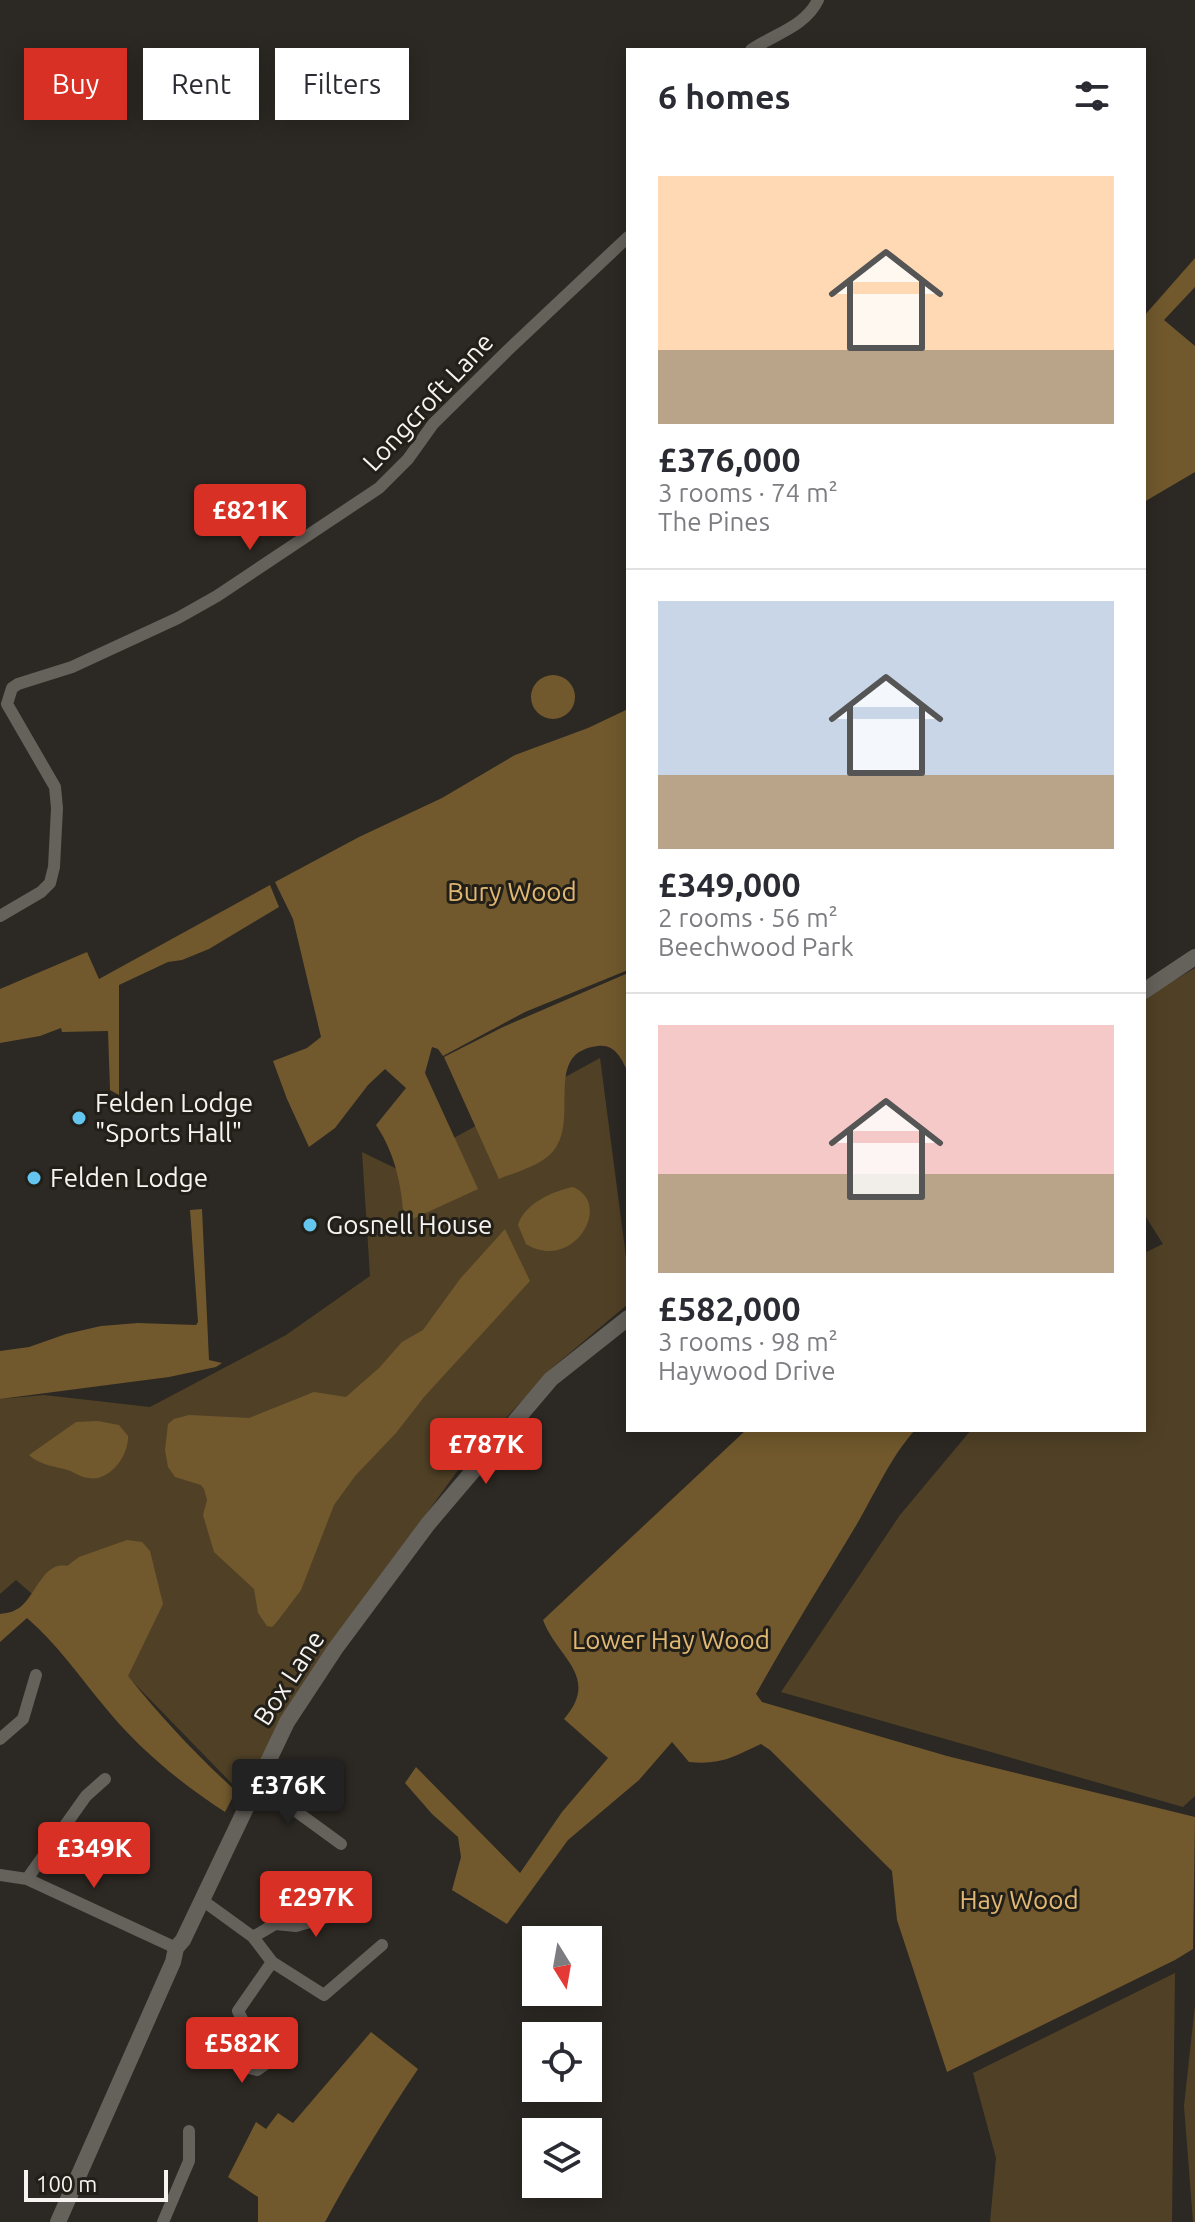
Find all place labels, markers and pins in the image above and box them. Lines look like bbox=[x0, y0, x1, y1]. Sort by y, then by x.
pin: £821K bbox=[194, 484, 306, 552]
place label: Felden Lodge "Sports Hall" bbox=[95, 1088, 253, 1147]
marker: Felden Lodge "Sports Hall" bbox=[70, 1109, 88, 1127]
place label: Felden Lodge bbox=[50, 1163, 208, 1192]
marker: Felden Lodge bbox=[25, 1169, 43, 1187]
place label: Gosnell House bbox=[326, 1210, 492, 1239]
marker: Gosnell House bbox=[301, 1216, 319, 1234]
pin: £787K bbox=[430, 1418, 542, 1486]
pin: £376K bbox=[232, 1759, 344, 1827]
pin: £349K bbox=[38, 1822, 150, 1890]
pin: £297K bbox=[260, 1871, 372, 1939]
pin: £582K bbox=[186, 2017, 298, 2085]

